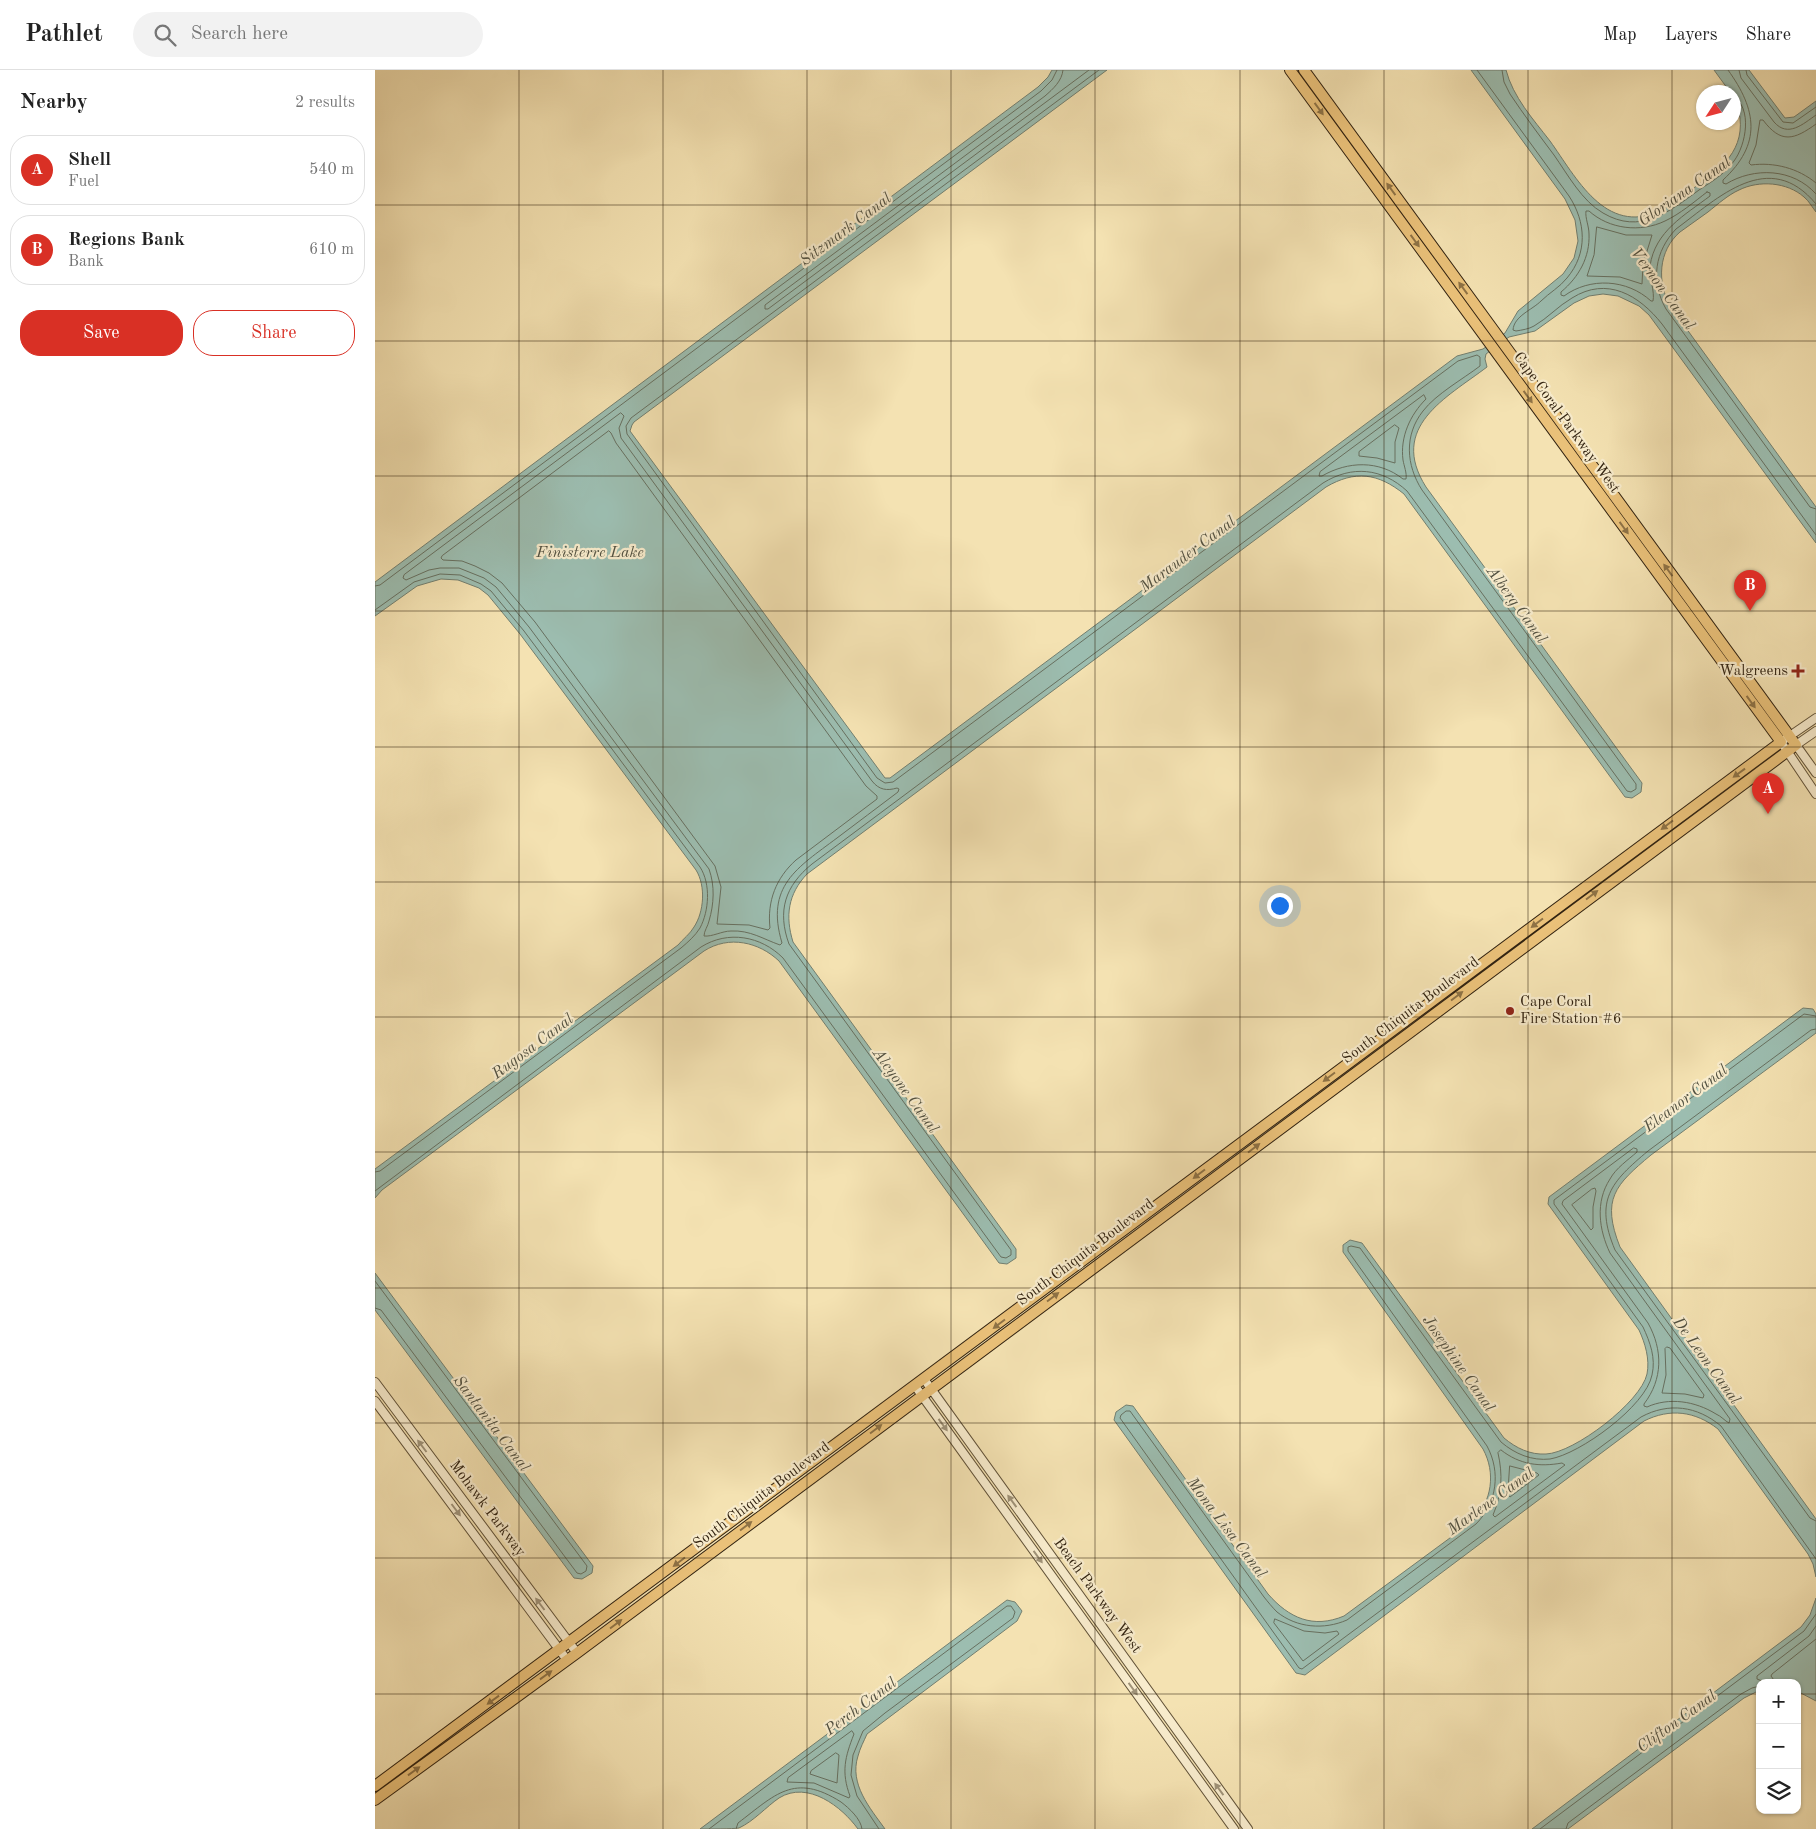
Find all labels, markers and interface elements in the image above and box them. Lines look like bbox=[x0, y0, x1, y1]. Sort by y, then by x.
search box bbox=[133, 12, 483, 57]
icon: search bbox=[151, 21, 179, 49]
text: Pathlet bbox=[25, 23, 103, 47]
text: Search here bbox=[191, 25, 288, 44]
text: Map bbox=[1603, 26, 1637, 44]
text: Layers bbox=[1665, 26, 1717, 44]
text: Share bbox=[1745, 26, 1791, 44]
north arrow bbox=[1696, 85, 1741, 130]
text: Nearby bbox=[20, 92, 88, 113]
text: 2 results bbox=[295, 95, 355, 111]
one-way arrow bbox=[1314, 102, 1324, 116]
text: Shell bbox=[68, 151, 111, 170]
water label: Gloriana Canal bbox=[1636, 154, 1734, 230]
text: A bbox=[31, 162, 43, 178]
text: 540 m bbox=[309, 162, 354, 178]
text: Fuel bbox=[68, 174, 99, 190]
one-way arrow bbox=[1386, 182, 1396, 196]
water label: Sitzmark Canal bbox=[797, 190, 895, 269]
text: Regions Bank bbox=[68, 231, 185, 250]
one-way arrow bbox=[1410, 234, 1420, 248]
text: B bbox=[31, 242, 43, 258]
text: 610 m bbox=[309, 242, 354, 258]
water label: Vernon Canal bbox=[1627, 245, 1697, 333]
text: Bank bbox=[68, 254, 104, 270]
one-way arrow bbox=[1458, 281, 1468, 295]
button: Save bbox=[20, 310, 183, 356]
button: Share bbox=[193, 310, 355, 356]
street label: Cape Coral Parkway West bbox=[1510, 350, 1622, 496]
one-way arrow bbox=[1523, 390, 1533, 403]
water label: Marauder Canal bbox=[1136, 514, 1239, 597]
one-way arrow bbox=[1619, 521, 1629, 535]
water label: Finisterre Lake bbox=[535, 545, 644, 561]
water label: Alberg Canal bbox=[1482, 563, 1549, 647]
one-way arrow bbox=[1663, 563, 1673, 576]
pin: B bbox=[1734, 570, 1766, 611]
place label: Walgreens bbox=[1719, 664, 1788, 679]
marker: Walgreens bbox=[1792, 665, 1804, 677]
one-way arrow bbox=[1746, 695, 1756, 709]
one-way arrow bbox=[1733, 767, 1746, 778]
pin: A bbox=[1752, 773, 1784, 814]
one-way arrow bbox=[1661, 820, 1674, 831]
one-way arrow bbox=[1585, 890, 1598, 901]
your location bbox=[1267, 893, 1293, 919]
one-way arrow bbox=[1531, 917, 1544, 928]
street label: South Chiquita Boulevard bbox=[1340, 955, 1482, 1067]
one-way arrow bbox=[1450, 991, 1464, 1001]
place label: Cape Coral Fire Station #6 bbox=[1520, 995, 1621, 1027]
marker: Cape Coral Fire Station #6 bbox=[1504, 1005, 1516, 1017]
water label: Rugosa Canal bbox=[489, 1011, 577, 1083]
water label: Alcyone Canal bbox=[868, 1045, 941, 1137]
water label: Eleanor Canal bbox=[1640, 1062, 1731, 1136]
one-way arrow bbox=[1322, 1072, 1336, 1082]
one-way arrow bbox=[1247, 1142, 1260, 1153]
one-way arrow bbox=[1192, 1169, 1206, 1179]
street label: South Chiquita Boulevard bbox=[1015, 1197, 1157, 1309]
one-way arrow bbox=[1046, 1292, 1060, 1302]
water label: Josephine Canal bbox=[1419, 1313, 1497, 1415]
water label: De Leon Canal bbox=[1669, 1314, 1743, 1408]
one-way arrow bbox=[992, 1319, 1006, 1329]
water label: Santanita Canal bbox=[450, 1373, 532, 1475]
one-way arrow bbox=[938, 1418, 949, 1431]
one-way arrow bbox=[869, 1424, 883, 1434]
one-way arrow bbox=[417, 1440, 428, 1453]
street label: South Chiquita Boulevard bbox=[691, 1440, 833, 1552]
street label: Mohawk Parkway bbox=[446, 1458, 528, 1560]
water label: Marlene Canal bbox=[1444, 1465, 1538, 1539]
water label: Mona Lisa Canal bbox=[1182, 1474, 1269, 1582]
one-way arrow bbox=[1007, 1494, 1017, 1508]
one-way arrow bbox=[451, 1503, 461, 1517]
one-way arrow bbox=[739, 1521, 752, 1532]
street label: Beach Parkway West bbox=[1050, 1536, 1144, 1656]
one-way arrow bbox=[1033, 1550, 1044, 1563]
one-way arrow bbox=[673, 1556, 686, 1567]
one-way arrow bbox=[535, 1598, 546, 1611]
one-way arrow bbox=[609, 1619, 623, 1629]
one-way arrow bbox=[539, 1670, 552, 1681]
water label: Perch Canal bbox=[821, 1675, 900, 1740]
map controls bbox=[1756, 1679, 1801, 1814]
button: + bbox=[1756, 1679, 1801, 1724]
one-way arrow bbox=[1128, 1682, 1139, 1695]
water label: Clifton Canal bbox=[1634, 1688, 1720, 1756]
one-way arrow bbox=[486, 1695, 500, 1705]
button: − bbox=[1756, 1724, 1801, 1769]
one-way arrow bbox=[407, 1766, 421, 1776]
button: layers bbox=[1756, 1769, 1801, 1814]
one-way arrow bbox=[1214, 1782, 1224, 1796]

